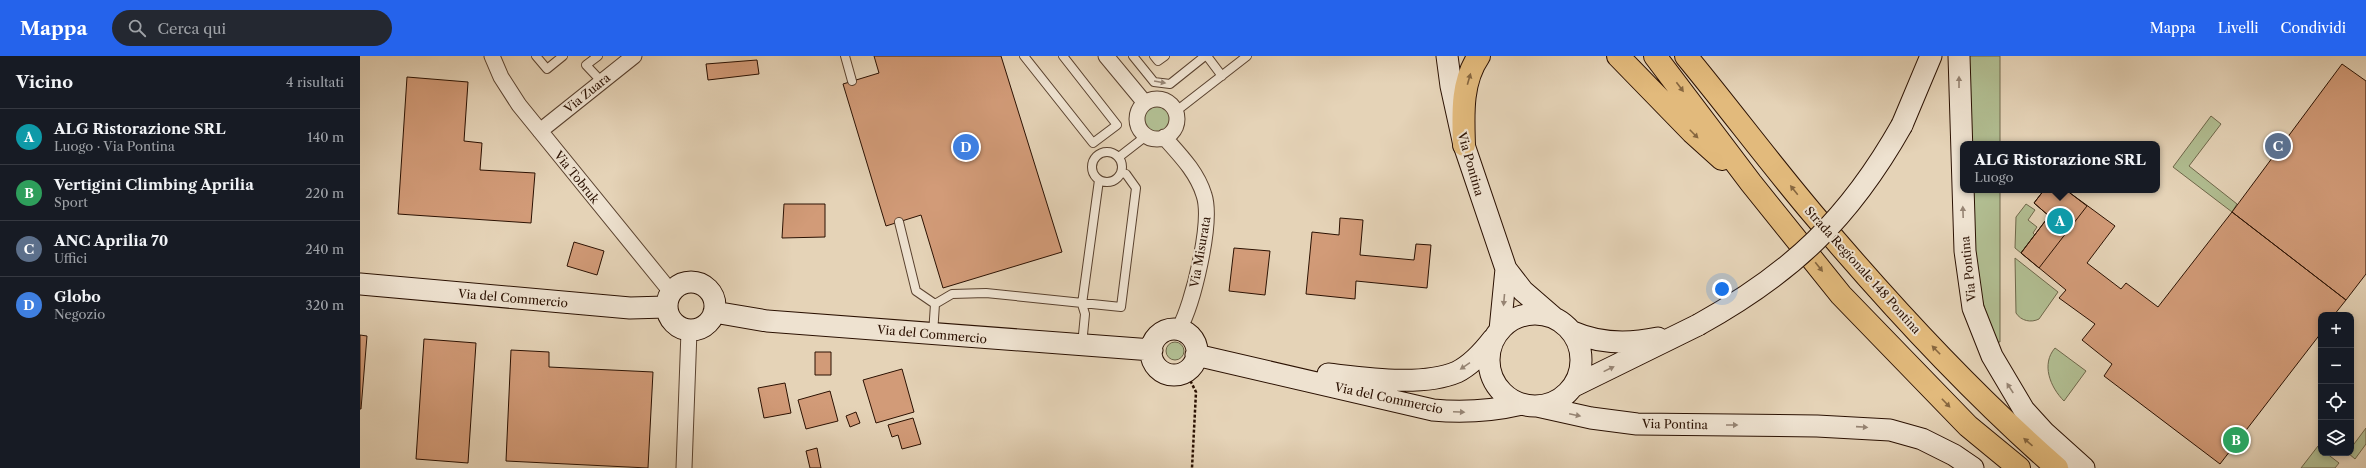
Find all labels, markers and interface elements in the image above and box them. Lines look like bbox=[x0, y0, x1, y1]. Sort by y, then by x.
search box bbox=[112, 10, 392, 46]
text: Mappa bbox=[20, 17, 88, 40]
icon: search bbox=[126, 17, 148, 39]
text: Cerca qui bbox=[158, 19, 226, 38]
text: Mappa bbox=[2150, 19, 2196, 37]
text: Livelli bbox=[2218, 19, 2259, 37]
text: Condividi bbox=[2281, 19, 2346, 37]
street label: Via Zuara bbox=[560, 70, 614, 117]
text: Vicino bbox=[16, 72, 73, 92]
one-way arrow bbox=[1466, 73, 1472, 85]
text: 4 risultati bbox=[286, 74, 344, 90]
one-way arrow bbox=[1956, 75, 1962, 88]
one-way arrow bbox=[1153, 79, 1166, 85]
one-way arrow bbox=[1675, 81, 1684, 92]
text: ALG Ristorazione SRL bbox=[54, 119, 226, 138]
text: A bbox=[24, 129, 34, 145]
text: 140 m bbox=[307, 129, 344, 145]
street label: Via Pontina bbox=[1454, 129, 1487, 198]
one-way arrow bbox=[1689, 129, 1699, 139]
pin: C bbox=[2265, 131, 2291, 161]
pin: D bbox=[953, 132, 979, 162]
text: Luogo · Via Pontina bbox=[54, 138, 175, 154]
popup bbox=[1960, 141, 2160, 193]
street label: Via Tobruk bbox=[551, 147, 603, 207]
text: ALG Ristorazione SRL bbox=[1974, 150, 2146, 169]
text: Luogo bbox=[1974, 169, 2014, 185]
text: Vertigini Climbing Aprilia bbox=[54, 175, 254, 194]
text: B bbox=[24, 185, 34, 201]
text: 220 m bbox=[305, 185, 344, 201]
one-way arrow bbox=[1790, 185, 1798, 196]
text: Sport bbox=[54, 194, 88, 210]
street label: Strada Regionale 148 Pontina bbox=[1802, 203, 1925, 337]
one-way arrow bbox=[1960, 205, 1966, 218]
pin: A bbox=[2047, 206, 2073, 236]
street label: Via Misurata bbox=[1186, 215, 1214, 290]
text: ANC Aprilia 70 bbox=[54, 231, 168, 250]
street label: Via Pontina bbox=[1957, 235, 1979, 304]
text: C bbox=[24, 241, 34, 257]
text: 240 m bbox=[305, 241, 344, 257]
text: Uffici bbox=[54, 250, 87, 266]
one-way arrow bbox=[1814, 262, 1823, 273]
your location bbox=[1712, 279, 1732, 299]
street label: Via del Commercio bbox=[456, 286, 569, 310]
text: Globo bbox=[54, 287, 101, 306]
one-way arrow bbox=[1500, 294, 1507, 306]
text: D bbox=[23, 297, 35, 313]
text: 320 m bbox=[306, 297, 344, 313]
text: Negozio bbox=[54, 306, 105, 322]
map controls bbox=[2318, 312, 2354, 456]
button: + bbox=[2318, 312, 2354, 348]
street label: Via del Commercio bbox=[875, 322, 988, 346]
one-way arrow bbox=[1931, 345, 1941, 355]
button: − bbox=[2318, 348, 2354, 384]
one-way arrow bbox=[1460, 362, 1471, 370]
one-way arrow bbox=[1603, 366, 1614, 372]
street label: Via del Commercio bbox=[1332, 379, 1445, 417]
one-way arrow bbox=[2006, 383, 2014, 393]
button: locate bbox=[2318, 384, 2354, 420]
one-way arrow bbox=[1941, 398, 1951, 408]
one-way arrow bbox=[1453, 408, 1465, 415]
one-way arrow bbox=[1569, 412, 1581, 418]
street label: Via Pontina bbox=[1641, 416, 1709, 432]
button: layers bbox=[2318, 420, 2354, 456]
one-way arrow bbox=[1726, 422, 1739, 428]
one-way arrow bbox=[1856, 424, 1868, 431]
pin: B bbox=[2223, 425, 2249, 455]
one-way arrow bbox=[2023, 438, 2033, 447]

